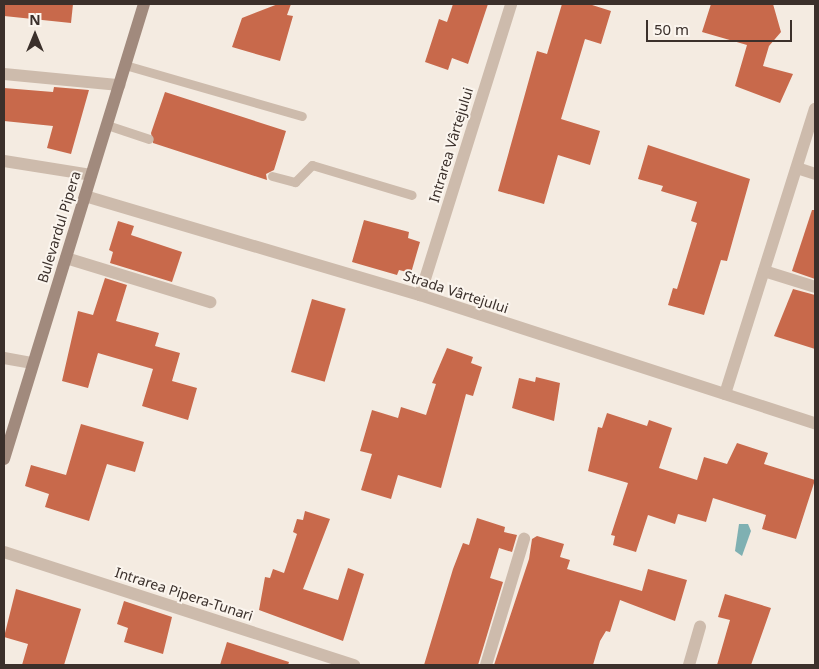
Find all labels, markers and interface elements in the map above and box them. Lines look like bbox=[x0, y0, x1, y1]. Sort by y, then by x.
north arrow bbox=[10, 10, 60, 60]
text: N bbox=[29, 10, 41, 29]
scale bar bbox=[649, 10, 795, 42]
text: 50 m bbox=[654, 19, 689, 39]
street label: Intrarea Vârtejului bbox=[425, 85, 477, 205]
street label: Bulevardul Pipera bbox=[34, 169, 84, 285]
street label: Strada Vârtejului bbox=[402, 267, 510, 317]
street label: Intrarea Pipera-Tunari bbox=[113, 564, 255, 624]

